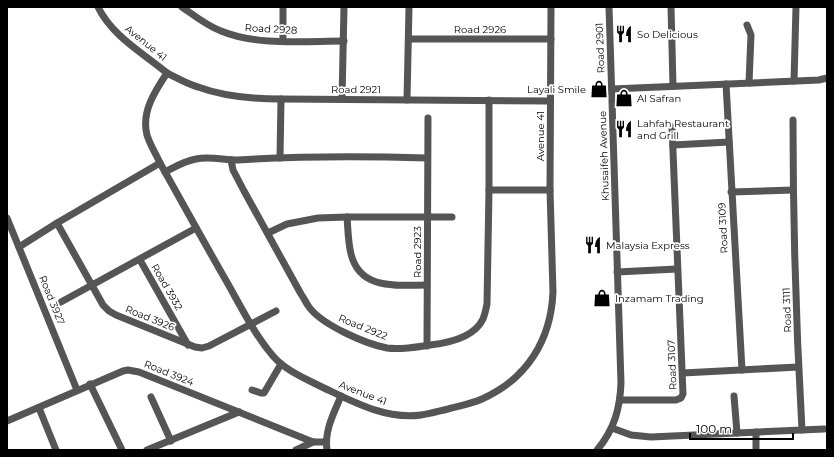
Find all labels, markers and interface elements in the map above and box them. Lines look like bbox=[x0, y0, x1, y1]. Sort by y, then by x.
street label: Road 2928 bbox=[244, 21, 298, 37]
street label: Avenue 41 bbox=[122, 22, 170, 64]
street label: Road 2901 bbox=[593, 22, 607, 74]
street label: Road 2926 bbox=[454, 23, 506, 36]
restaurant icon: So Delicious bbox=[614, 24, 634, 44]
place label: So Delicious bbox=[637, 28, 698, 41]
shop icon: Layali Smile bbox=[589, 79, 609, 99]
street label: Road 2921 bbox=[331, 83, 381, 96]
place label: Layali Smile bbox=[527, 83, 586, 96]
shop icon: Al Safran bbox=[614, 88, 634, 108]
place label: Al Safran bbox=[637, 92, 681, 105]
street label: Avenue 41 bbox=[534, 111, 547, 161]
street label: Khusaifeh Avenue bbox=[596, 111, 612, 201]
place label: Lahfah Restaurant and Grill bbox=[637, 117, 729, 142]
restaurant icon: Lahfah Restaurant and Grill bbox=[614, 119, 634, 139]
street label: Road 3109 bbox=[715, 202, 731, 254]
street label: Road 2923 bbox=[411, 226, 424, 278]
restaurant icon: Malaysia Express bbox=[583, 235, 603, 255]
place label: Malaysia Express bbox=[606, 239, 690, 252]
street label: Road 3932 bbox=[148, 261, 186, 313]
street label: Road 3927 bbox=[36, 273, 68, 327]
street label: Road 3111 bbox=[780, 287, 794, 333]
shop icon: Inzamam Trading bbox=[592, 288, 612, 308]
place label: Inzamam Trading bbox=[615, 292, 704, 305]
street label: Road 3926 bbox=[123, 302, 177, 334]
street label: Road 2922 bbox=[337, 311, 390, 343]
street label: Road 3107 bbox=[665, 339, 679, 390]
street label: Road 3924 bbox=[142, 357, 196, 389]
street label: Avenue 41 bbox=[337, 378, 389, 408]
scale bar bbox=[690, 415, 793, 441]
text: 100 m bbox=[696, 421, 732, 436]

